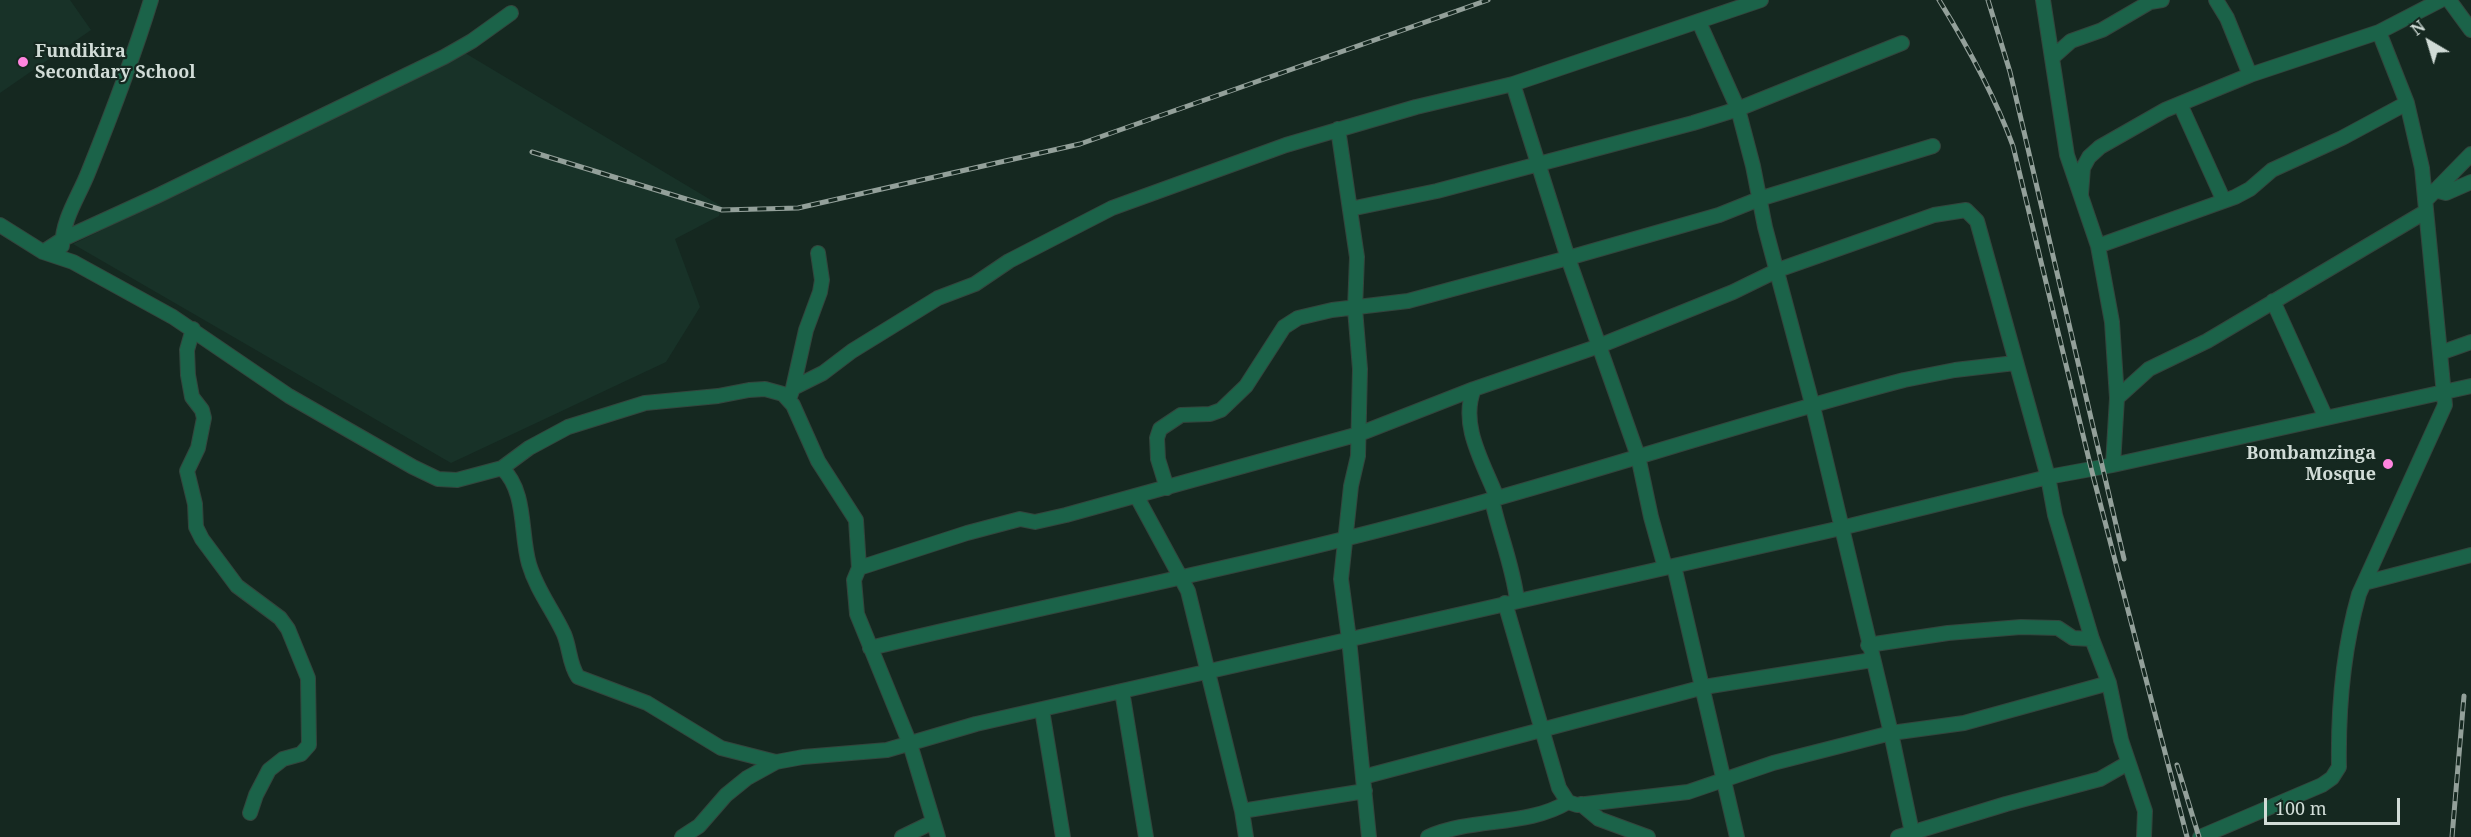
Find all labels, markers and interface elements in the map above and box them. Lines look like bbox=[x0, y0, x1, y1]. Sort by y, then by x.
north arrow bbox=[2399, 12, 2459, 72]
text: N bbox=[2406, 15, 2430, 40]
place label: Fundikira Secondary School bbox=[35, 41, 196, 84]
marker: Fundikira Secondary School bbox=[16, 55, 30, 69]
place label: Bombamzinga Mosque bbox=[2246, 443, 2376, 486]
marker: Bombamzinga Mosque bbox=[2381, 457, 2395, 471]
scale bar bbox=[2267, 786, 2404, 824]
text: 100 m bbox=[2275, 796, 2327, 820]

